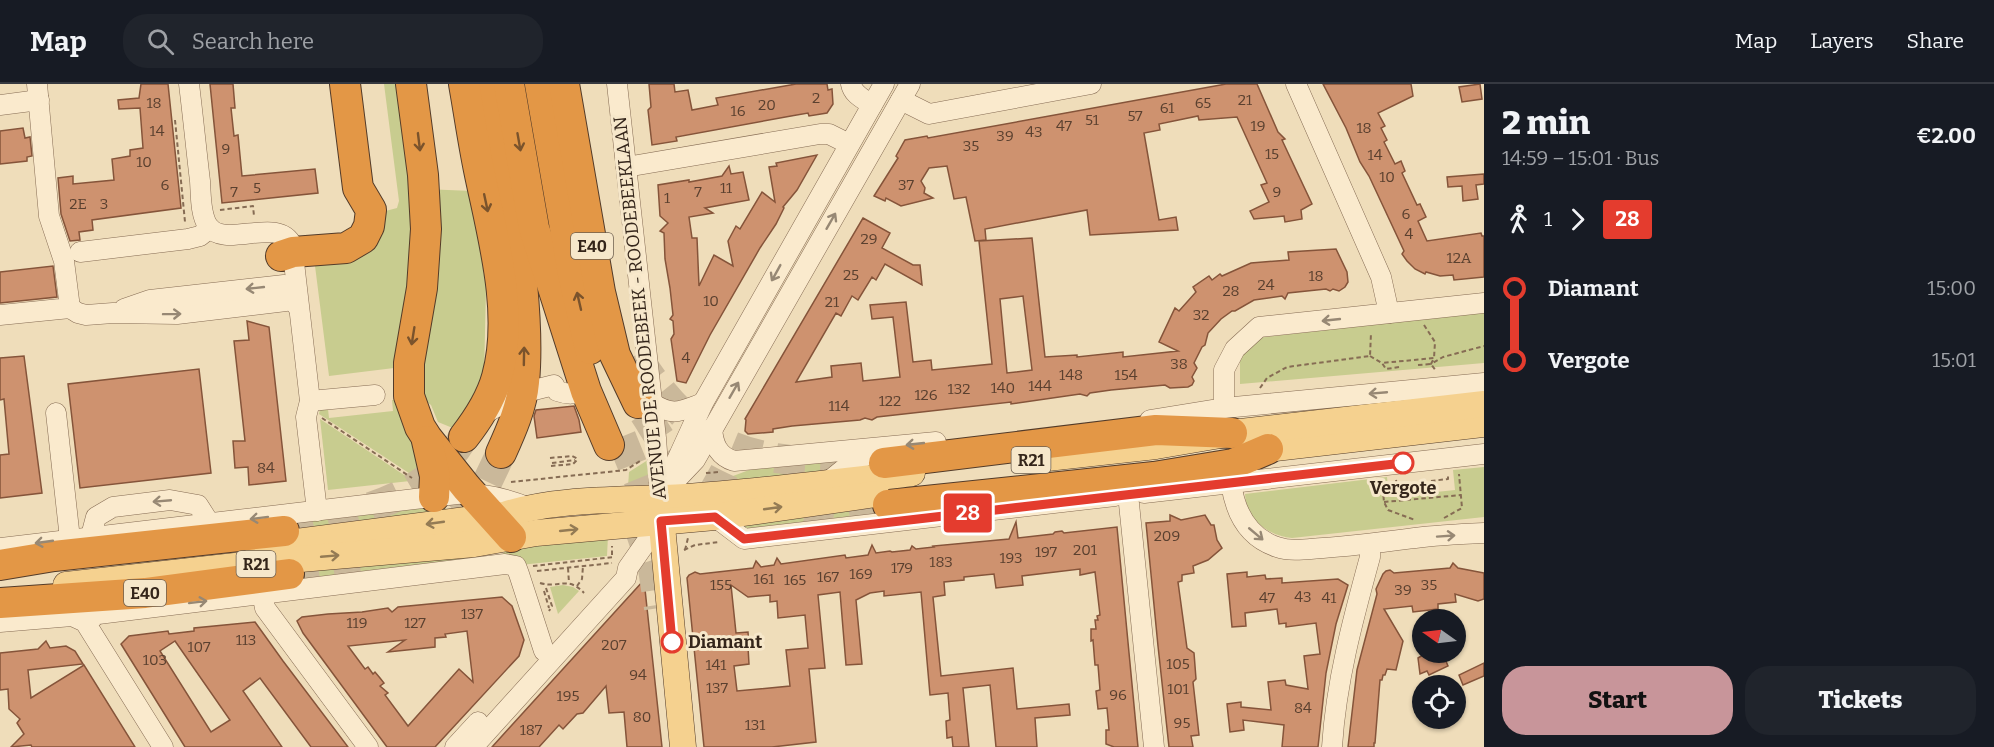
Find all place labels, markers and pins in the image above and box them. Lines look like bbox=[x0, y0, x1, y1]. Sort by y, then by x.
marker: Vergote bbox=[1392, 452, 1414, 474]
place label: Vergote bbox=[1370, 477, 1436, 499]
marker: Diamant bbox=[661, 631, 683, 653]
place label: Diamant bbox=[688, 631, 762, 653]

